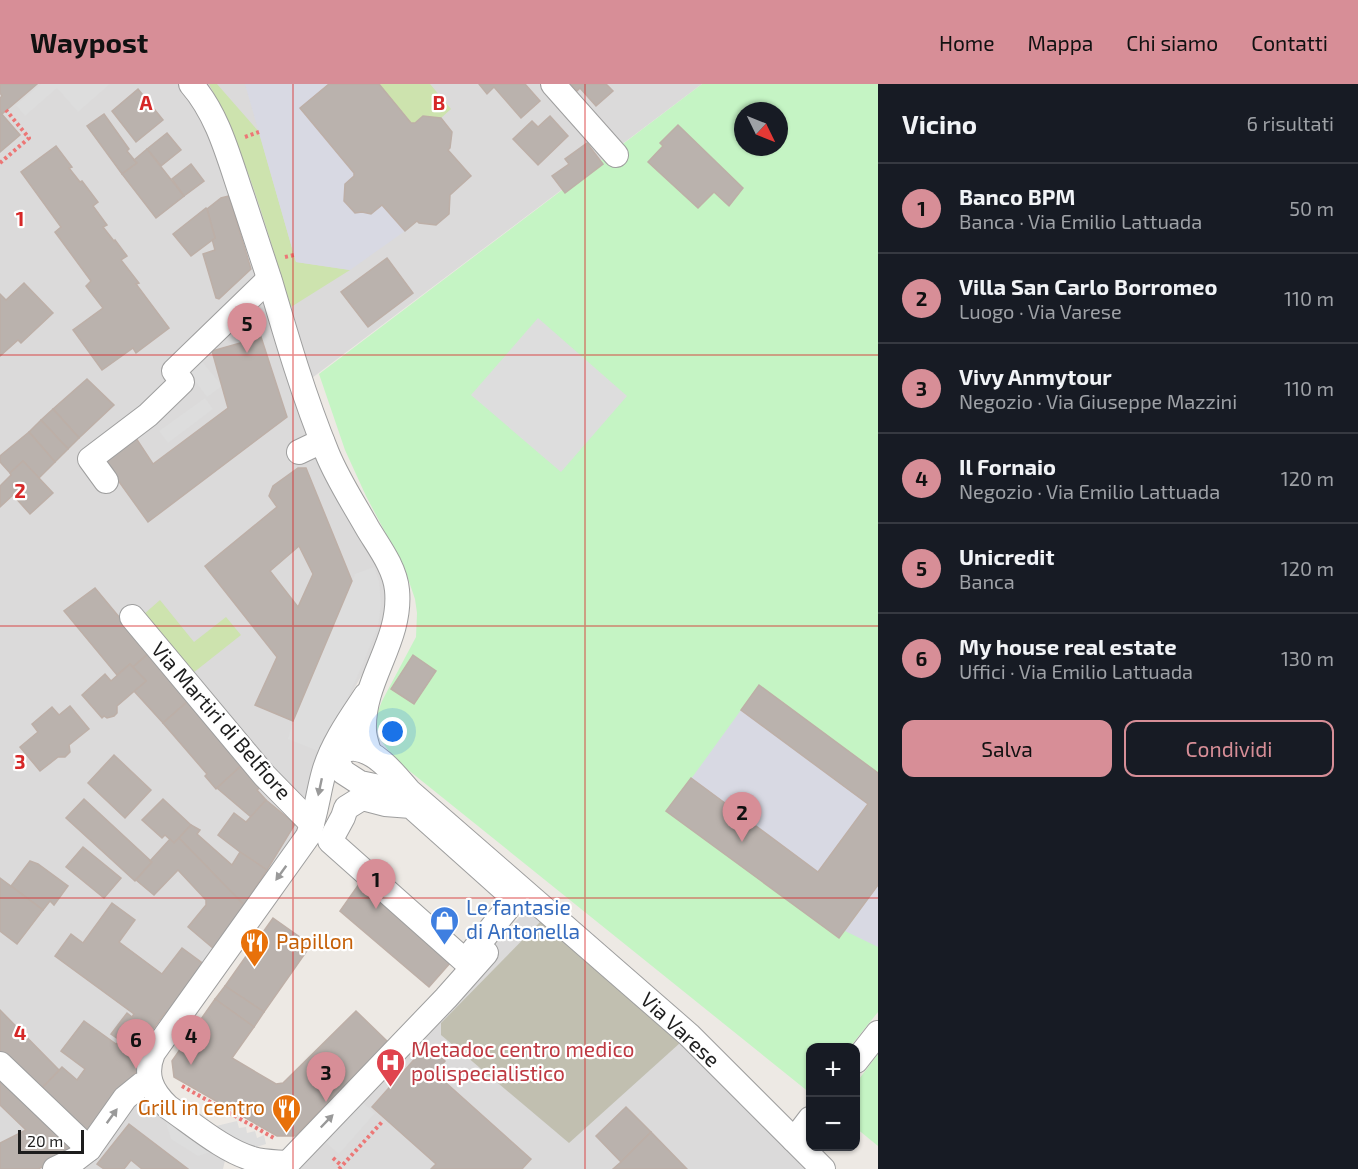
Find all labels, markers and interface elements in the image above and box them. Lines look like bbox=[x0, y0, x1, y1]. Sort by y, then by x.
text: Waypost bbox=[30, 25, 148, 59]
text: Home bbox=[939, 30, 995, 55]
text: Mappa bbox=[1028, 30, 1093, 55]
text: Chi siamo bbox=[1126, 30, 1218, 55]
text: Contatti bbox=[1251, 30, 1328, 55]
text: A bbox=[139, 90, 153, 114]
text: B bbox=[433, 90, 445, 114]
north arrow bbox=[734, 102, 788, 156]
text: Vicino bbox=[902, 108, 977, 139]
text: 6 risultati bbox=[1247, 111, 1334, 135]
text: Banco BPM bbox=[959, 183, 1075, 209]
text: 1 bbox=[917, 196, 926, 220]
text: 50 m bbox=[1289, 196, 1334, 220]
text: 1 bbox=[16, 206, 24, 230]
text: Banca · Via Emilio Lattuada bbox=[959, 209, 1202, 233]
text: Villa San Carlo Borromeo bbox=[959, 273, 1218, 299]
text: 2 bbox=[916, 286, 927, 310]
text: 110 m bbox=[1284, 286, 1334, 310]
text: Luogo · Via Varese bbox=[959, 299, 1122, 323]
pin: 5 bbox=[228, 304, 266, 353]
text: Vivy Anmytour bbox=[959, 363, 1112, 389]
text: 3 bbox=[916, 376, 927, 400]
text: 110 m bbox=[1284, 376, 1334, 400]
text: Negozio · Via Giuseppe Mazzini bbox=[959, 389, 1237, 413]
text: Il Fornaio bbox=[959, 453, 1056, 479]
text: 4 bbox=[915, 466, 928, 490]
text: 120 m bbox=[1281, 466, 1334, 490]
text: 2 bbox=[14, 478, 26, 502]
text: Negozio · Via Emilio Lattuada bbox=[959, 479, 1220, 503]
text: Unicredit bbox=[959, 543, 1054, 569]
text: 5 bbox=[916, 556, 927, 580]
text: 120 m bbox=[1281, 556, 1334, 580]
text: Banca bbox=[959, 569, 1015, 593]
text: My house real estate bbox=[959, 633, 1177, 659]
street label: Via Martiri di Belfiore bbox=[147, 636, 297, 804]
text: 6 bbox=[916, 646, 927, 670]
text: 130 m bbox=[1281, 646, 1334, 670]
text: Uffici · Via Emilio Lattuada bbox=[959, 659, 1193, 683]
your location bbox=[378, 717, 407, 746]
button: Salva bbox=[902, 720, 1112, 777]
button: Condividi bbox=[1124, 720, 1334, 777]
text: 3 bbox=[14, 749, 26, 773]
one-way arrow bbox=[315, 778, 325, 797]
pin: 2 bbox=[722, 792, 762, 842]
pin: 1 bbox=[356, 860, 395, 909]
one-way arrow bbox=[275, 865, 287, 881]
place label: Le fantasie di Antonella bbox=[466, 894, 580, 943]
shop icon: Le fantasie di Antonella bbox=[429, 904, 461, 946]
restaurant icon: Papillon bbox=[239, 926, 271, 968]
place label: Papillon bbox=[276, 928, 354, 953]
street label: Via Varese bbox=[636, 986, 726, 1072]
pin: 4 bbox=[172, 1016, 210, 1065]
text: 4 bbox=[14, 1020, 27, 1044]
pin: 6 bbox=[116, 1020, 156, 1069]
place label: Metadoc centro medico polispecialistico bbox=[411, 1036, 634, 1085]
map controls bbox=[806, 1043, 860, 1151]
button: + bbox=[806, 1043, 860, 1097]
hospital icon: Metadoc centro medico polispecialistico bbox=[374, 1046, 406, 1088]
pin: 3 bbox=[306, 1052, 346, 1102]
restaurant icon: Grill in centro bbox=[270, 1092, 302, 1134]
place label: Grill in centro bbox=[138, 1094, 265, 1119]
button: − bbox=[806, 1097, 860, 1151]
one-way arrow bbox=[106, 1109, 118, 1125]
one-way arrow bbox=[320, 1114, 334, 1129]
scale bar bbox=[18, 1127, 84, 1154]
text: 20 m bbox=[27, 1131, 63, 1150]

